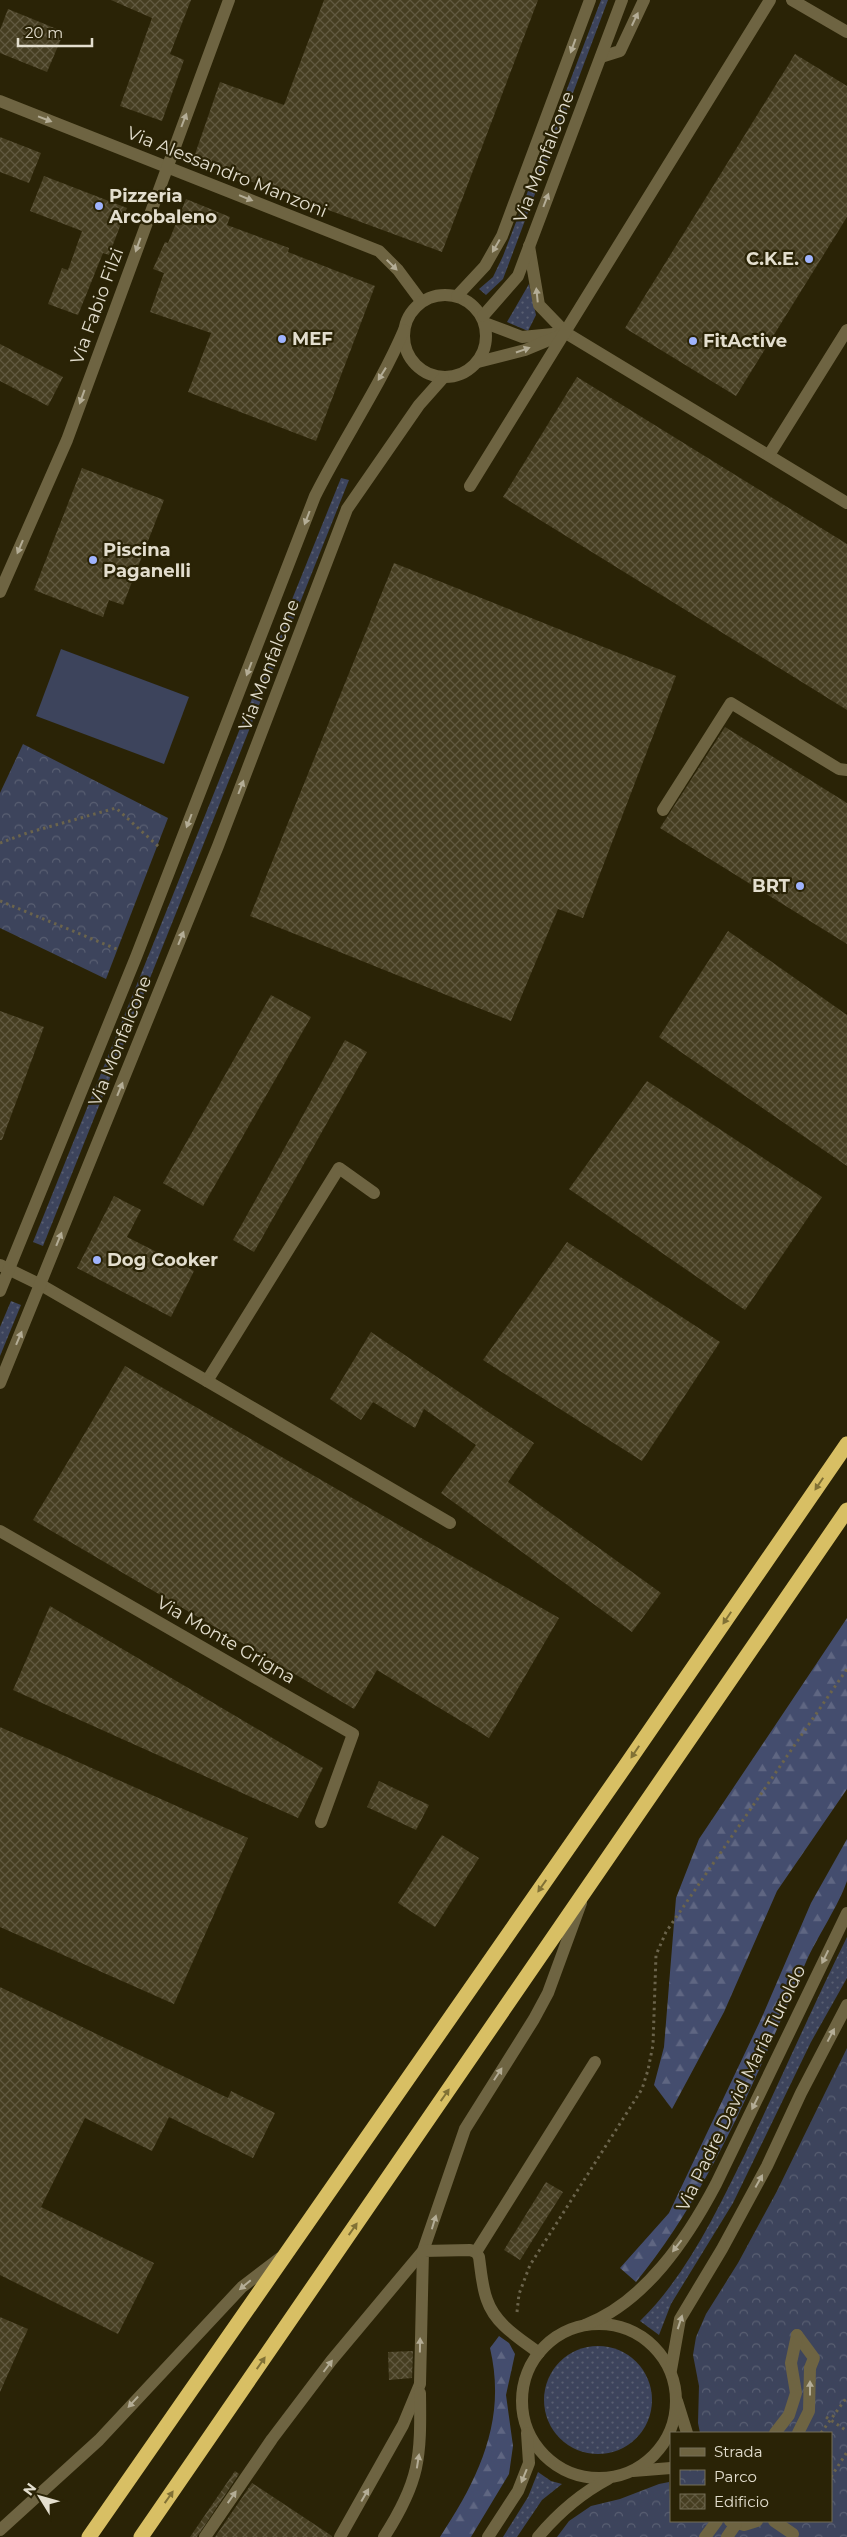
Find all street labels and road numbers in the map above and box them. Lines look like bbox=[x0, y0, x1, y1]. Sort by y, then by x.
street label: Via Monfalcone bbox=[509, 88, 579, 226]
street label: Via Alessandro Manzoni bbox=[124, 122, 330, 222]
street label: Via Fabio Filzi bbox=[66, 245, 128, 367]
street label: Via Monfalcone bbox=[234, 596, 304, 734]
street label: Via Monfalcone bbox=[84, 972, 156, 1109]
street label: Via Monte Grigna bbox=[153, 1591, 299, 1689]
street label: Via Padre David Maria Turoldo bbox=[672, 1961, 810, 2215]

